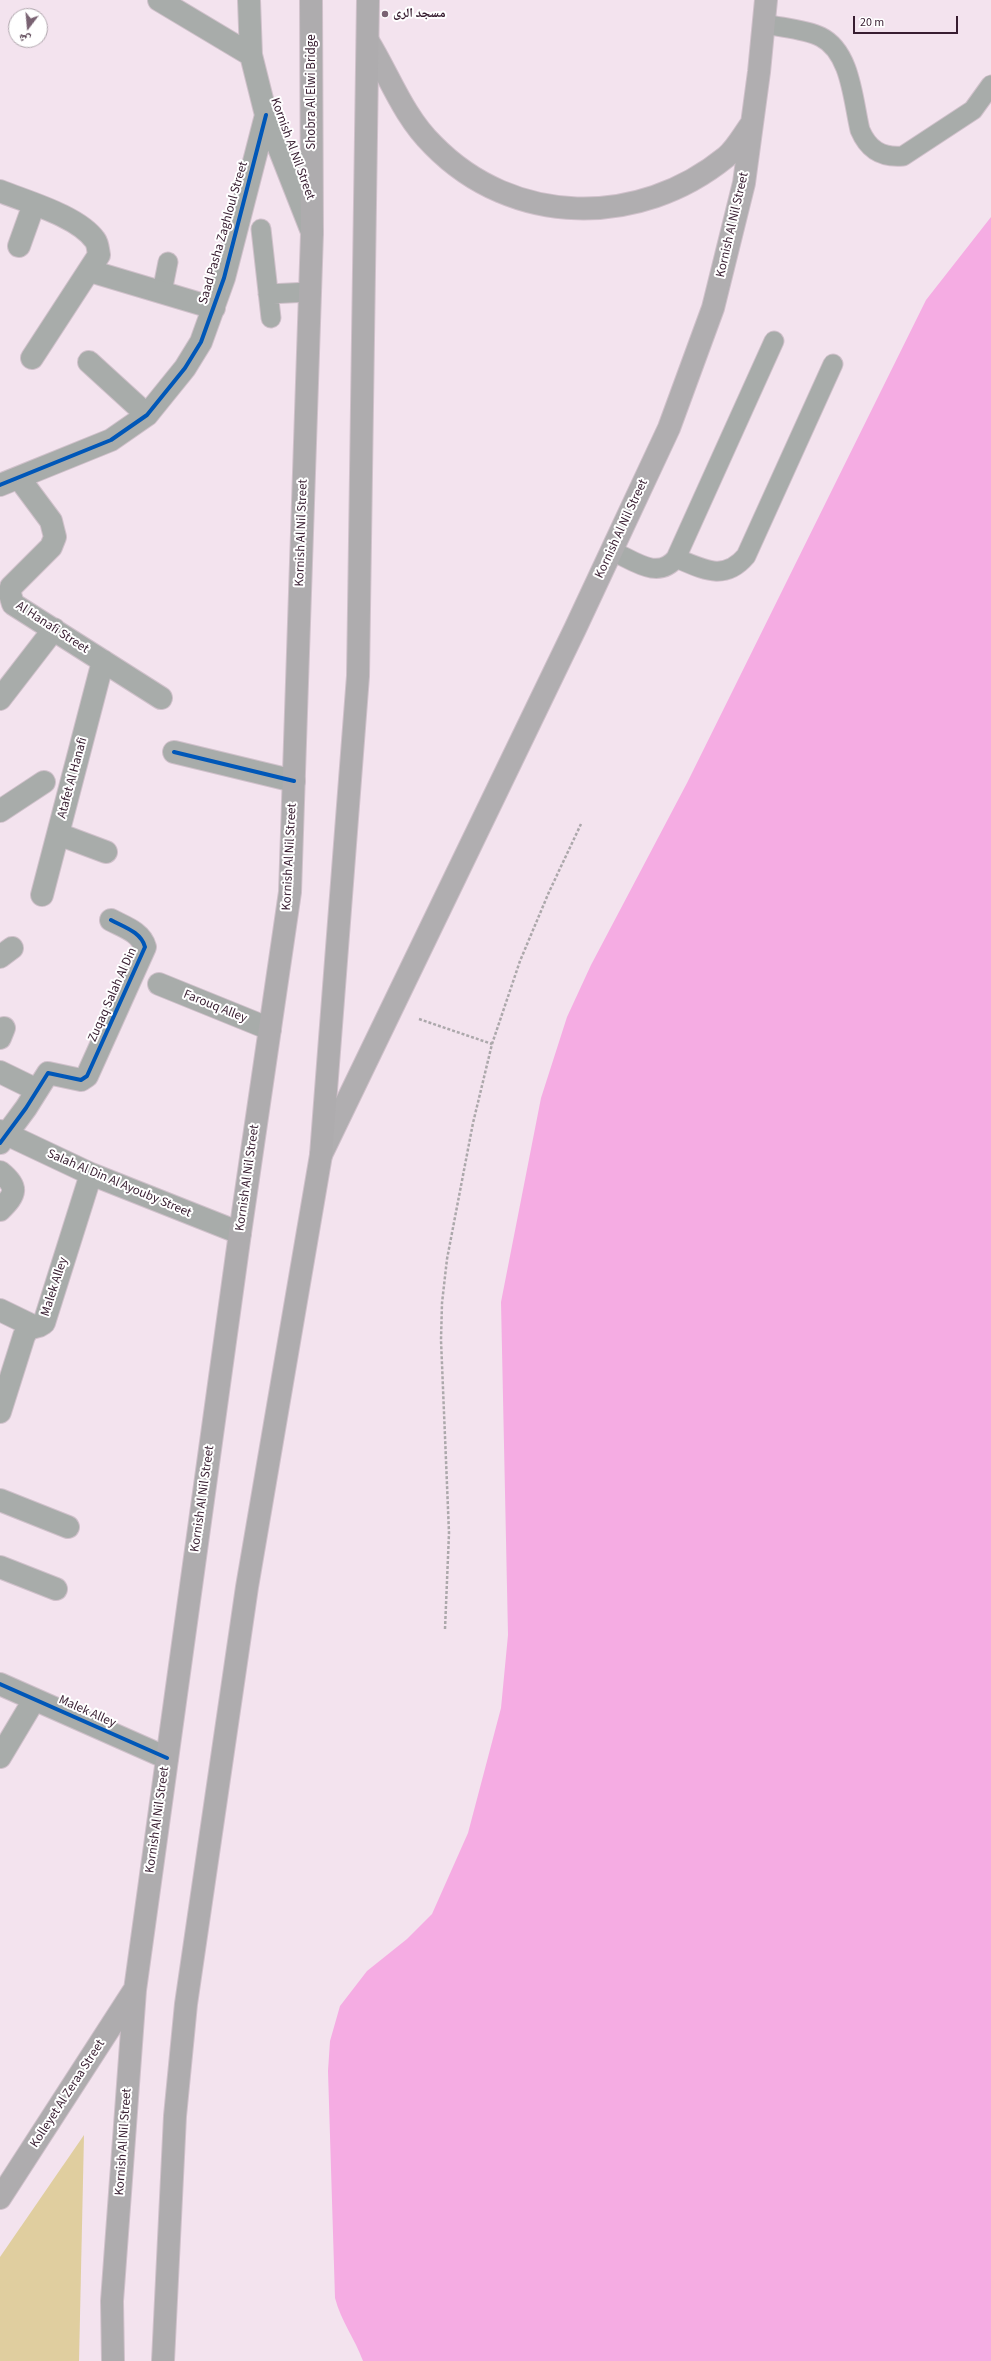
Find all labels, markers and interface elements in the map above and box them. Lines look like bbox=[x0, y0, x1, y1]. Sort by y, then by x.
place label: مسجد الرى bbox=[393, 6, 446, 22]
north arrow bbox=[8, 8, 48, 48]
scale bar bbox=[855, 8, 960, 34]
marker: مسجد الرى bbox=[380, 9, 390, 19]
text: 20 m bbox=[860, 14, 884, 31]
text: ش bbox=[17, 30, 33, 48]
street label: Shobra Al Elwi Bridge bbox=[304, 34, 320, 150]
street label: Kornish Al Nil Street bbox=[266, 96, 318, 202]
street label: Saad Pasha Zaghloul Street bbox=[196, 160, 252, 306]
street label: Kornish Al Nil Street bbox=[713, 171, 753, 279]
street label: Kornish Al Nil Street bbox=[592, 477, 652, 581]
street label: Kornish Al Nil Street bbox=[292, 479, 312, 587]
street label: Al Hanafi Street bbox=[13, 599, 91, 657]
street label: Atafet Al Hanafi bbox=[55, 736, 91, 820]
street label: Kornish Al Nil Street bbox=[279, 803, 301, 911]
street label: Zuqaq Salah Al Din bbox=[85, 945, 141, 1045]
street label: Farouq Alley bbox=[181, 987, 249, 1027]
street label: Kornish Al Nil Street bbox=[233, 1124, 263, 1232]
street label: Salah Al Din Al Ayouby Street bbox=[44, 1146, 194, 1222]
street label: Malek Alley bbox=[38, 1256, 72, 1318]
street label: Kornish Al Nil Street bbox=[188, 1445, 218, 1553]
street label: Malek Alley bbox=[56, 1692, 118, 1732]
street label: Kornish Al Nil Street bbox=[143, 1766, 173, 1874]
street label: Kolleyet Al Zeraa Street bbox=[27, 2037, 109, 2151]
street label: Kornish Al Nil Street bbox=[112, 2088, 136, 2196]

